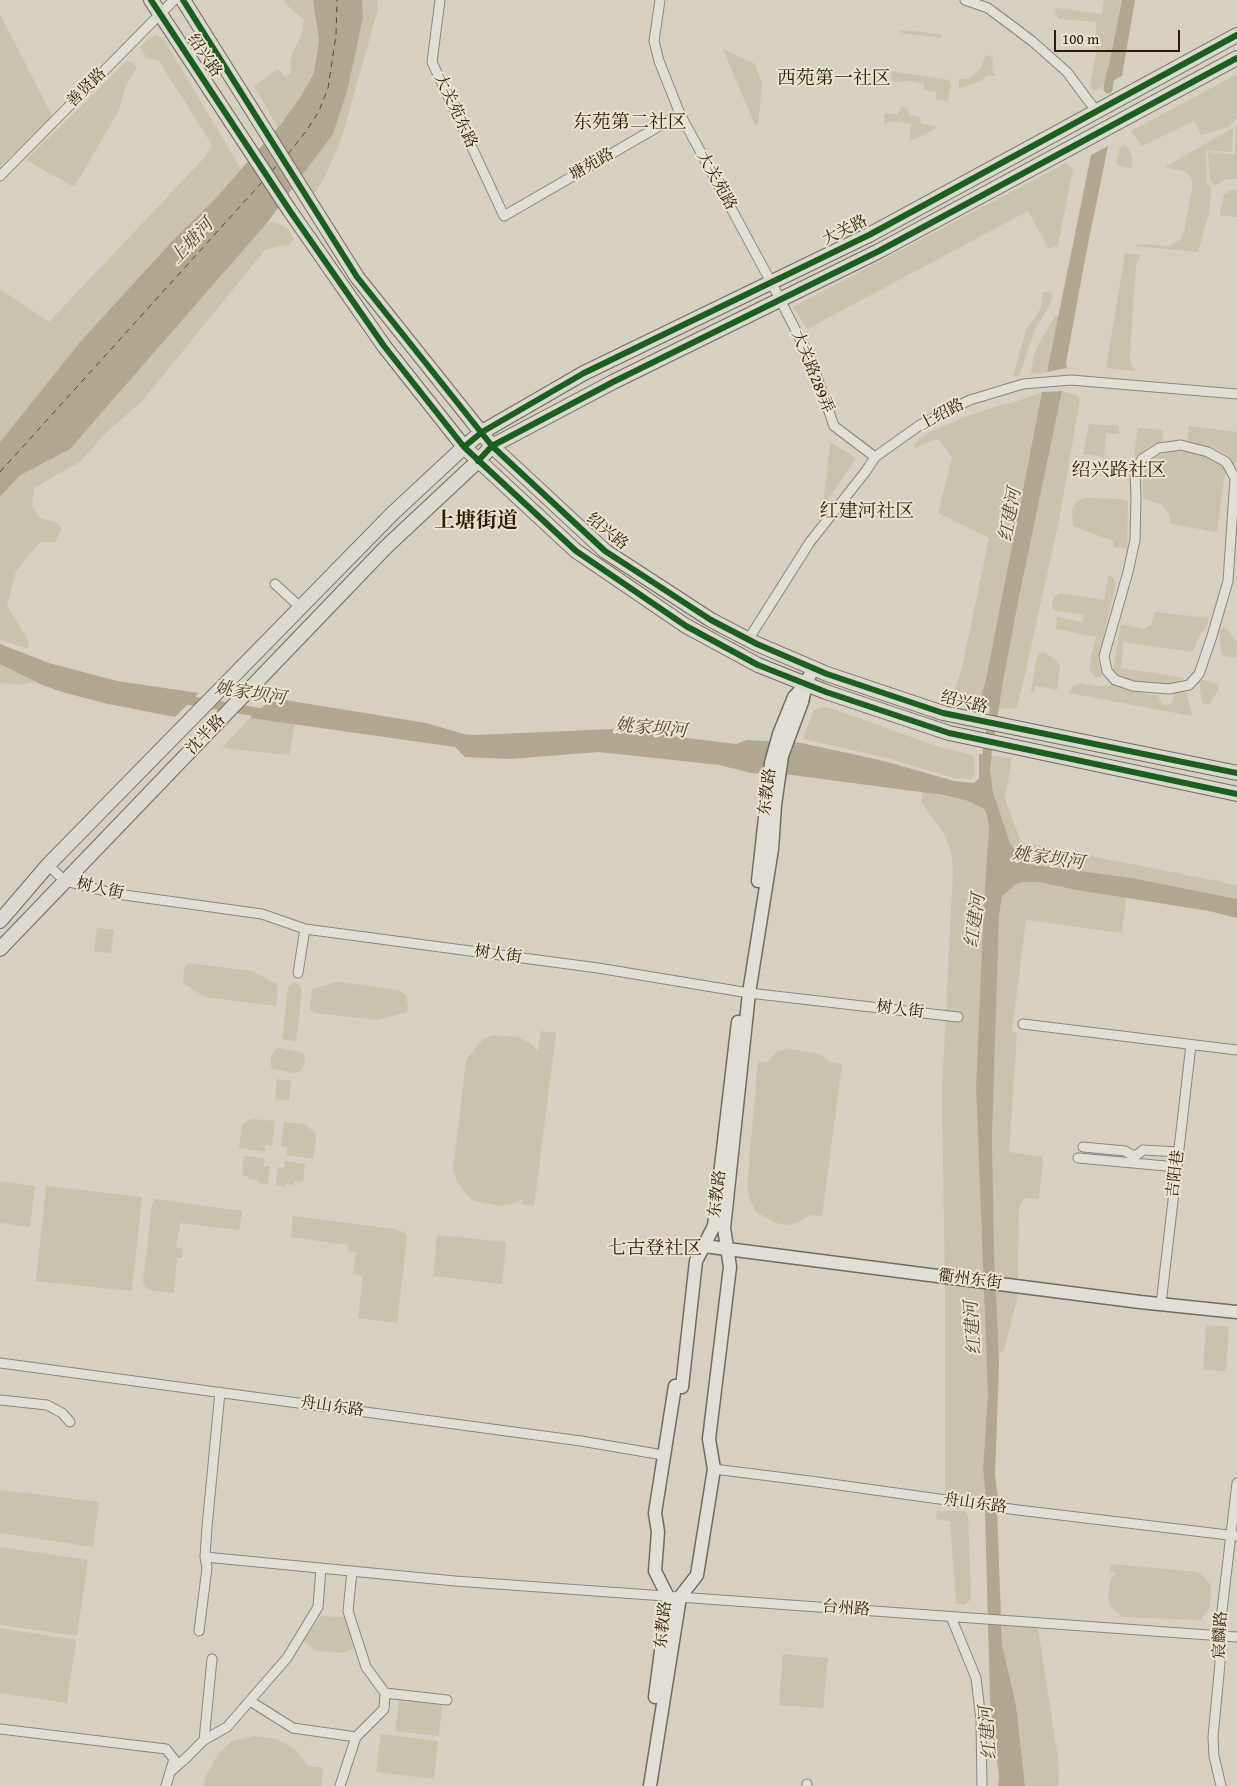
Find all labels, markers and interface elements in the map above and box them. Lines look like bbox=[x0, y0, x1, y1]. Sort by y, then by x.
scale bar bbox=[1057, 20, 1183, 52]
text: 100 m bbox=[1062, 28, 1099, 49]
street label: 绍兴路 bbox=[183, 31, 225, 81]
street label: 善贤路 bbox=[63, 64, 111, 112]
district label: 西苑第一社区 bbox=[777, 68, 891, 90]
street label: 大关苑东路 bbox=[429, 71, 481, 151]
district label: 东苑第二社区 bbox=[573, 112, 687, 134]
street label: 塘苑路 bbox=[566, 145, 618, 185]
street label: 大关苑路 bbox=[692, 148, 740, 214]
street label: 大关路 bbox=[819, 212, 871, 250]
water label: 上塘河 bbox=[166, 215, 218, 269]
street label: 大关路289弄 bbox=[787, 328, 837, 416]
street label: 上绍路 bbox=[916, 395, 968, 435]
district label: 绍兴路社区 bbox=[1072, 460, 1166, 482]
water label: 红建河 bbox=[996, 487, 1026, 543]
district label: 红建河社区 bbox=[820, 501, 914, 523]
district label: 上塘街道 bbox=[434, 509, 518, 535]
street label: 绍兴路 bbox=[582, 509, 632, 555]
water label: 姚家坝河 bbox=[213, 678, 287, 710]
street label: 绍兴路 bbox=[938, 688, 990, 718]
street label: 沈半路 bbox=[182, 711, 230, 759]
water label: 姚家坝河 bbox=[614, 715, 688, 743]
street label: 东教路 bbox=[756, 767, 780, 817]
water label: 姚家坝河 bbox=[1011, 843, 1085, 875]
street label: 树人街 bbox=[74, 874, 126, 904]
water label: 红建河 bbox=[962, 893, 990, 949]
street label: 树人街 bbox=[473, 942, 523, 968]
street label: 树人街 bbox=[875, 998, 925, 1022]
street label: 吉阳巷 bbox=[1164, 1149, 1188, 1199]
street label: 东教路 bbox=[706, 1169, 730, 1219]
district label: 七古登社区 bbox=[608, 1238, 702, 1260]
street label: 衢州东街 bbox=[937, 1267, 1003, 1293]
water label: 红建河 bbox=[961, 1300, 987, 1356]
street label: 舟山东路 bbox=[299, 1393, 365, 1421]
street label: 舟山东路 bbox=[942, 1490, 1008, 1518]
street label: 台州路 bbox=[821, 1598, 871, 1620]
street label: 东教路 bbox=[652, 1600, 676, 1650]
street label: 宸麟路 bbox=[1210, 1611, 1232, 1659]
water label: 红建河 bbox=[976, 1705, 1002, 1761]

